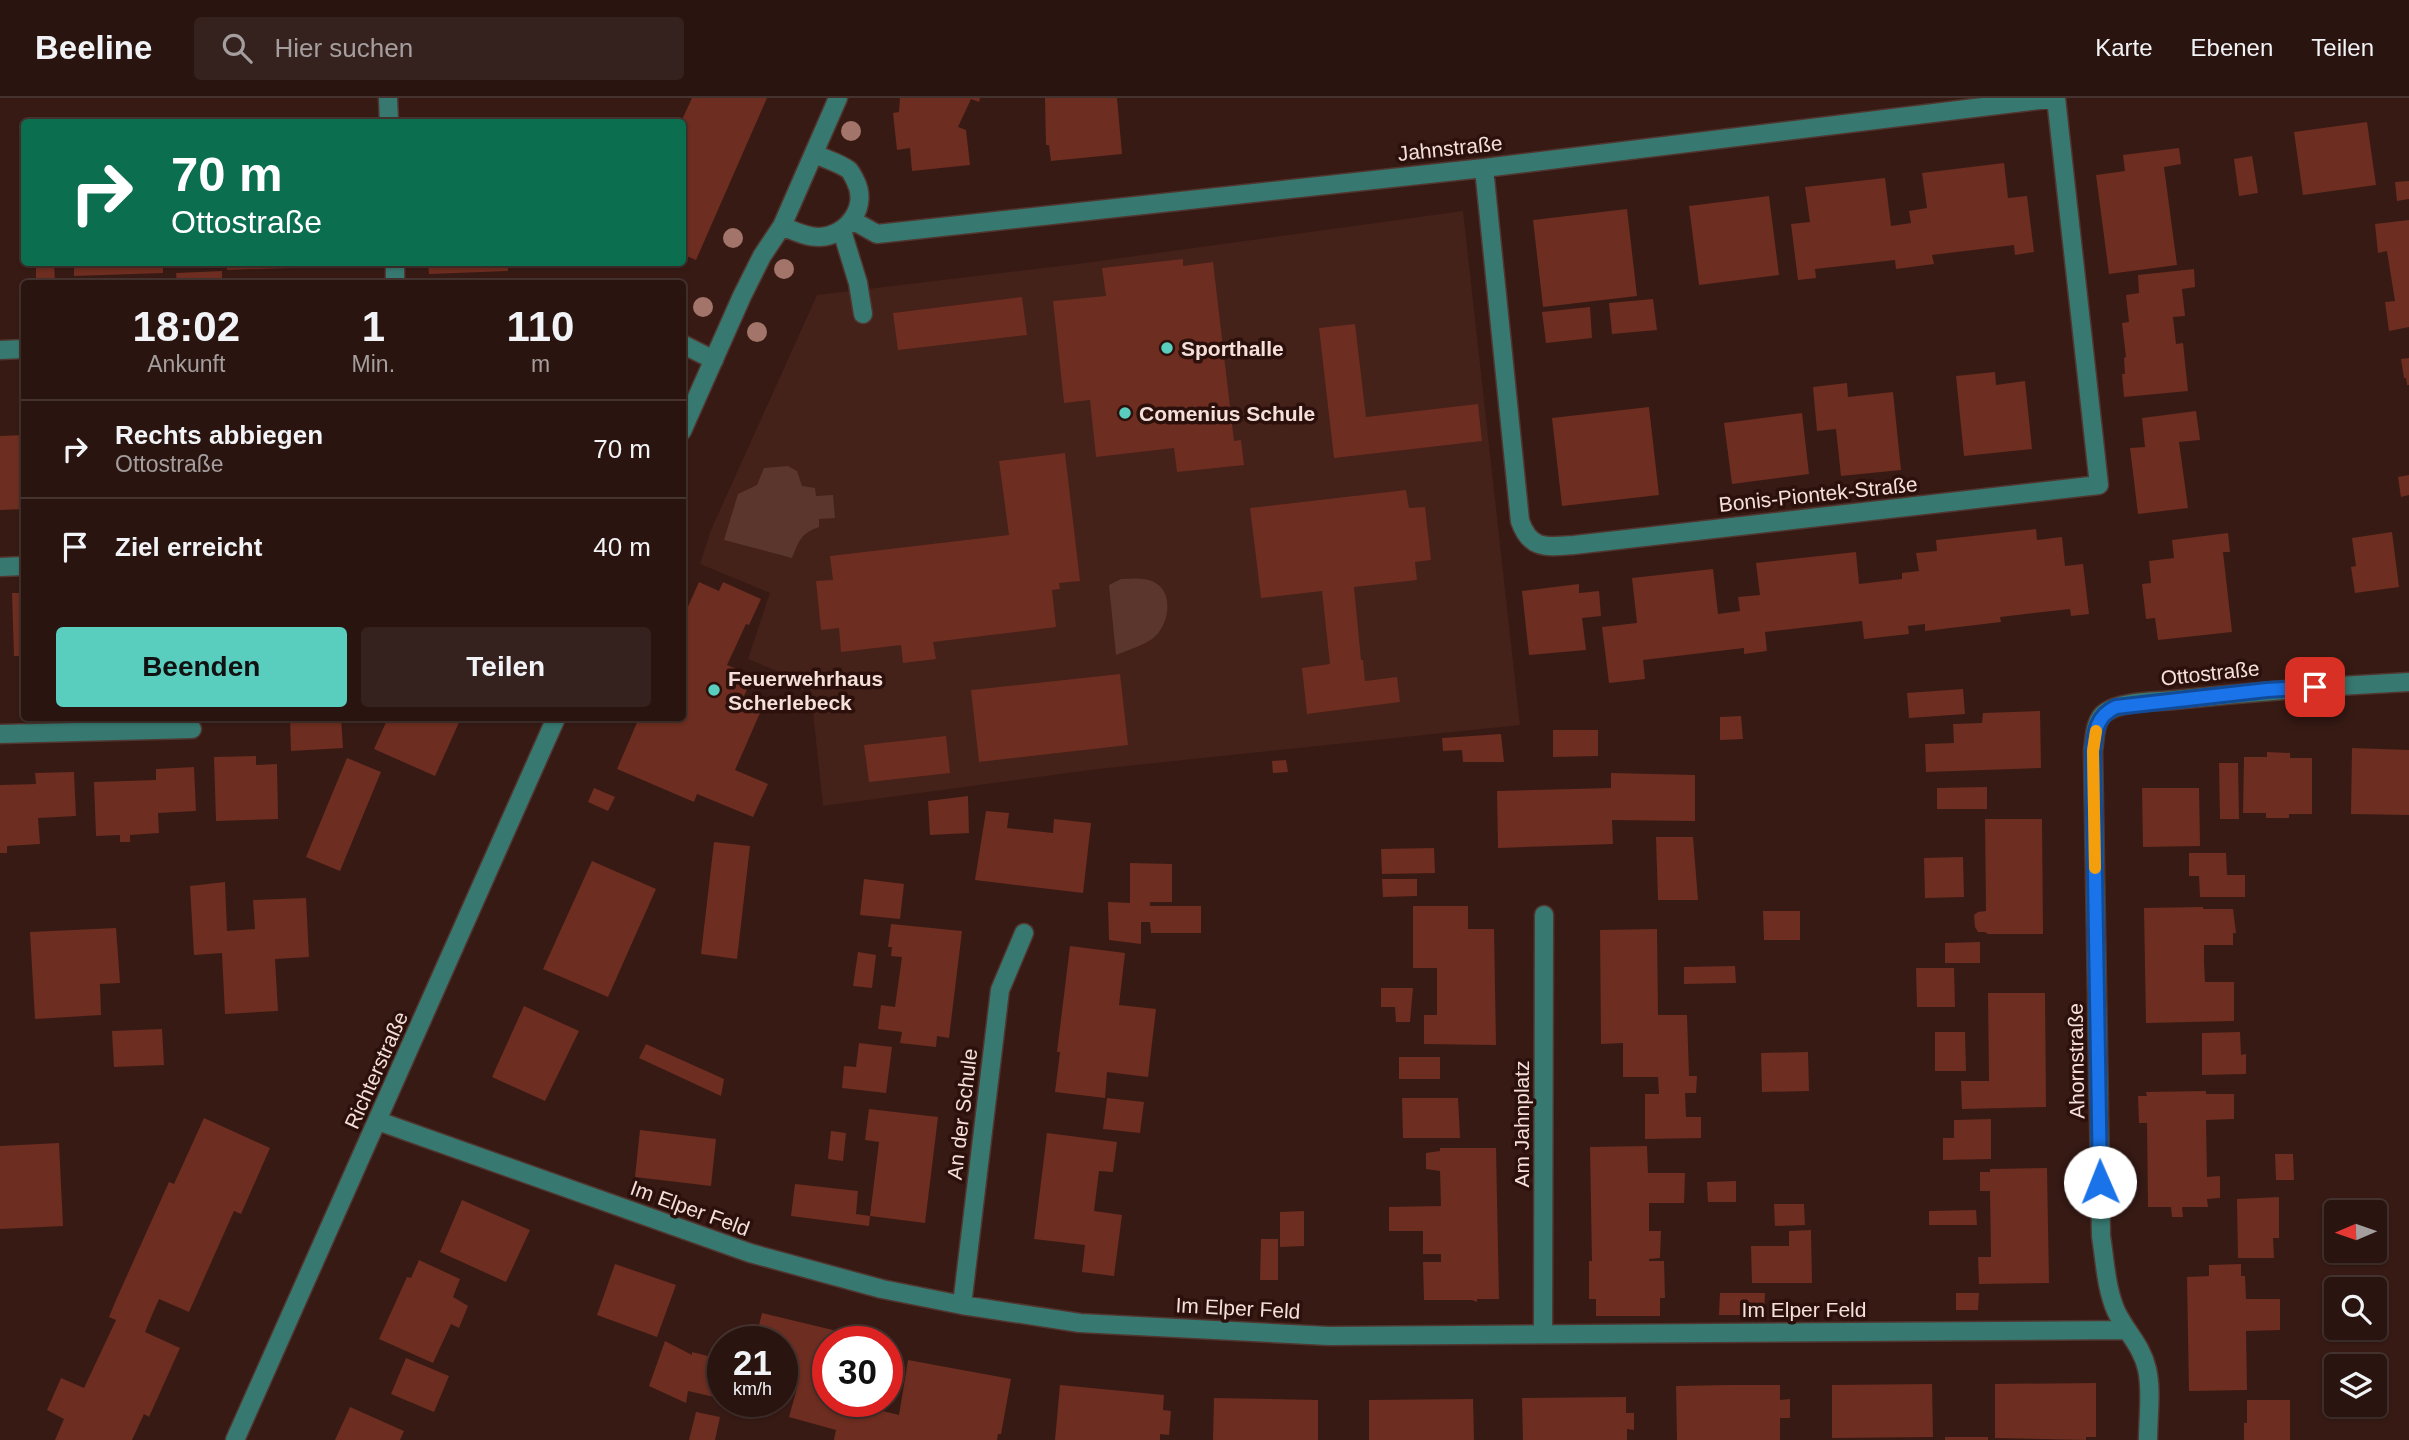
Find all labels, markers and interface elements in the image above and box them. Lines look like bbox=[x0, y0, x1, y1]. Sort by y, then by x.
search box bbox=[194, 17, 684, 80]
text: Beeline bbox=[35, 29, 152, 66]
icon: search bbox=[218, 29, 256, 67]
text: Hier suchen bbox=[274, 33, 413, 63]
text: Karte bbox=[2095, 34, 2153, 61]
text: Ebenen bbox=[2191, 34, 2273, 61]
text: Teilen bbox=[2311, 34, 2374, 61]
street label: Jahnstraße bbox=[1397, 131, 1503, 165]
icon: right bbox=[56, 147, 147, 238]
text: 70 m bbox=[171, 147, 283, 201]
text: Ottostraße bbox=[171, 204, 322, 240]
text: 18:02 bbox=[133, 303, 240, 350]
text: 1 bbox=[362, 303, 385, 350]
text: 110 bbox=[507, 303, 574, 350]
place label: Sporthalle bbox=[1181, 337, 1284, 360]
marker: Sporthalle bbox=[1159, 340, 1175, 356]
text: Ankunft bbox=[147, 351, 225, 377]
text: Min. bbox=[352, 351, 395, 377]
text: m bbox=[531, 351, 550, 377]
place label: Comenius Schule bbox=[1139, 402, 1315, 425]
marker: Comenius Schule bbox=[1117, 405, 1133, 421]
text: Rechts abbiegen bbox=[115, 420, 323, 450]
icon: right bbox=[56, 430, 94, 468]
text: 70 m bbox=[593, 434, 651, 464]
text: Ottostraße bbox=[115, 451, 224, 477]
street label: Bonis-Piontek-Straße bbox=[1718, 472, 1918, 516]
icon: arrive bbox=[56, 528, 94, 566]
text: Ziel erreicht bbox=[115, 532, 262, 562]
text: 40 m bbox=[593, 532, 651, 562]
button: Beenden bbox=[56, 627, 347, 707]
button: Teilen bbox=[361, 627, 651, 707]
street label: Ottostraße bbox=[2159, 656, 2261, 690]
pin bbox=[2285, 657, 2345, 717]
place label: Feuerwehrhaus Scherlebeck bbox=[728, 667, 883, 714]
icon: arrive bbox=[2296, 668, 2334, 706]
marker: Feuerwehrhaus Scherlebeck bbox=[706, 682, 722, 698]
street label: Ahornstraße bbox=[2063, 1003, 2089, 1119]
street label: Richterstraße bbox=[340, 1008, 412, 1132]
street label: An der Schule bbox=[943, 1047, 981, 1181]
street label: Am Jahnplatz bbox=[1510, 1060, 1533, 1188]
position arrow bbox=[2063, 1145, 2137, 1219]
street label: Im Elper Feld bbox=[627, 1176, 753, 1240]
north arrow bbox=[2324, 1200, 2387, 1264]
map controls bbox=[2324, 1200, 2387, 1417]
button: search bbox=[2324, 1277, 2387, 1340]
street label: Im Elper Feld bbox=[1175, 1293, 1301, 1323]
street label: Im Elper Feld bbox=[1742, 1298, 1866, 1321]
speed limit sign: 30 bbox=[812, 1326, 903, 1417]
text: 21 bbox=[733, 1343, 772, 1382]
button: layers bbox=[2324, 1354, 2387, 1417]
text: km/h bbox=[733, 1379, 772, 1399]

